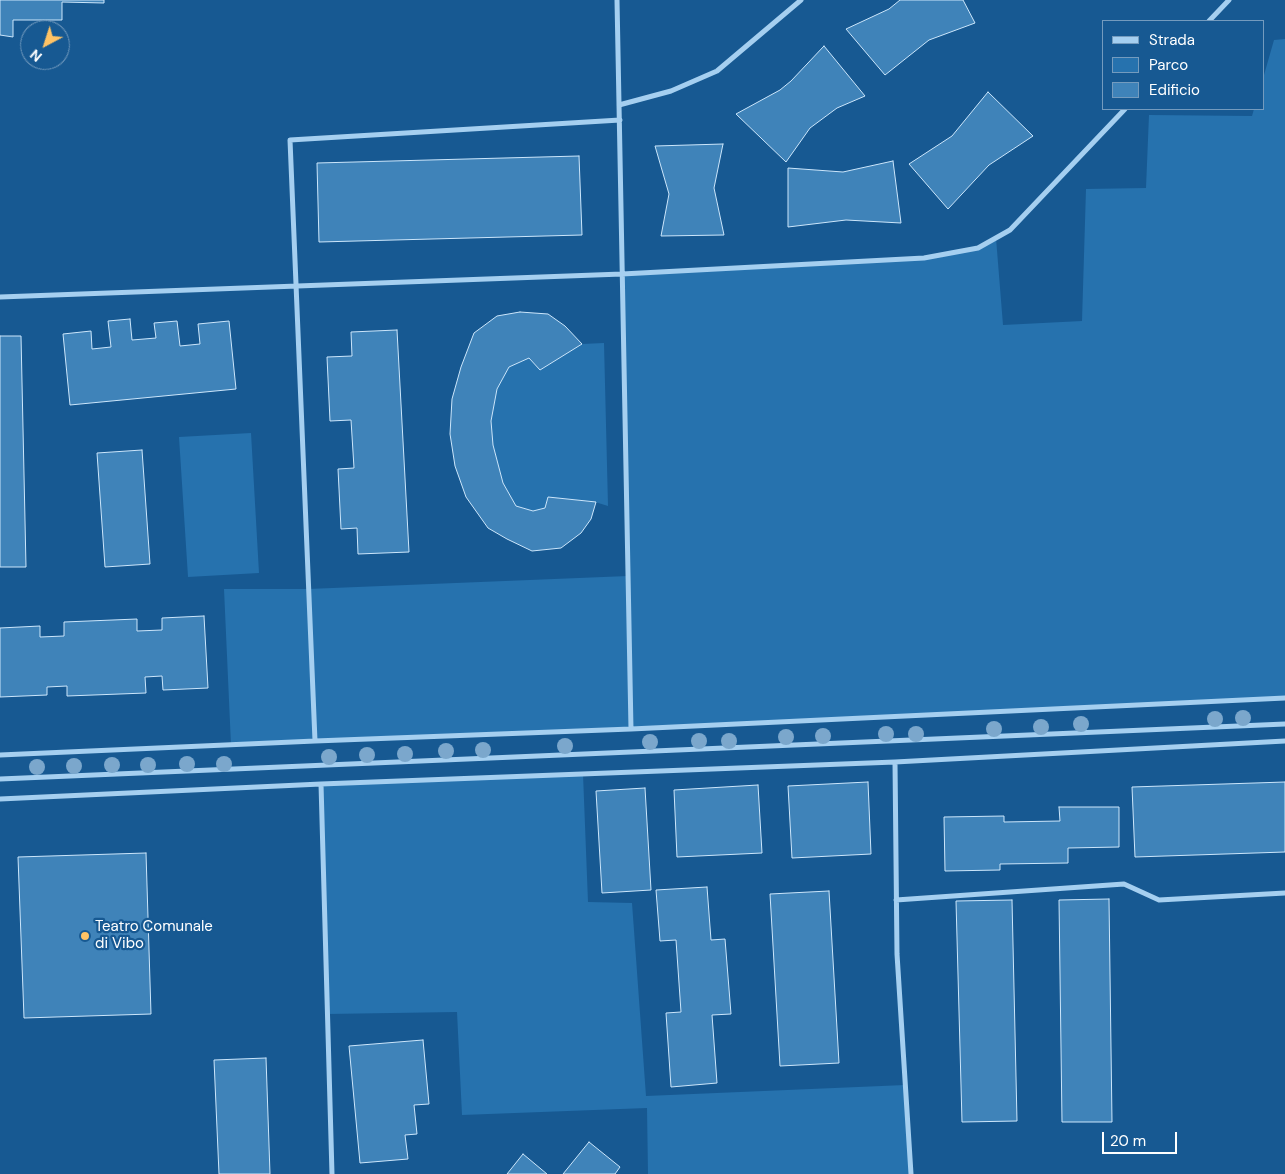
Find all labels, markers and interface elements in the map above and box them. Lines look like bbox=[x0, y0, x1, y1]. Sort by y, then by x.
north arrow bbox=[20, 20, 70, 70]
legend bbox=[1102, 20, 1265, 110]
text: Strada bbox=[1149, 30, 1195, 50]
text: N bbox=[26, 46, 46, 66]
text: Parco bbox=[1149, 55, 1188, 75]
text: Edificio bbox=[1149, 80, 1200, 100]
place label: Teatro Comunale di Vibo bbox=[95, 918, 213, 953]
marker: Teatro Comunale di Vibo bbox=[79, 930, 91, 942]
scale bar bbox=[1105, 1122, 1180, 1154]
text: 20 m bbox=[1110, 1131, 1146, 1151]

